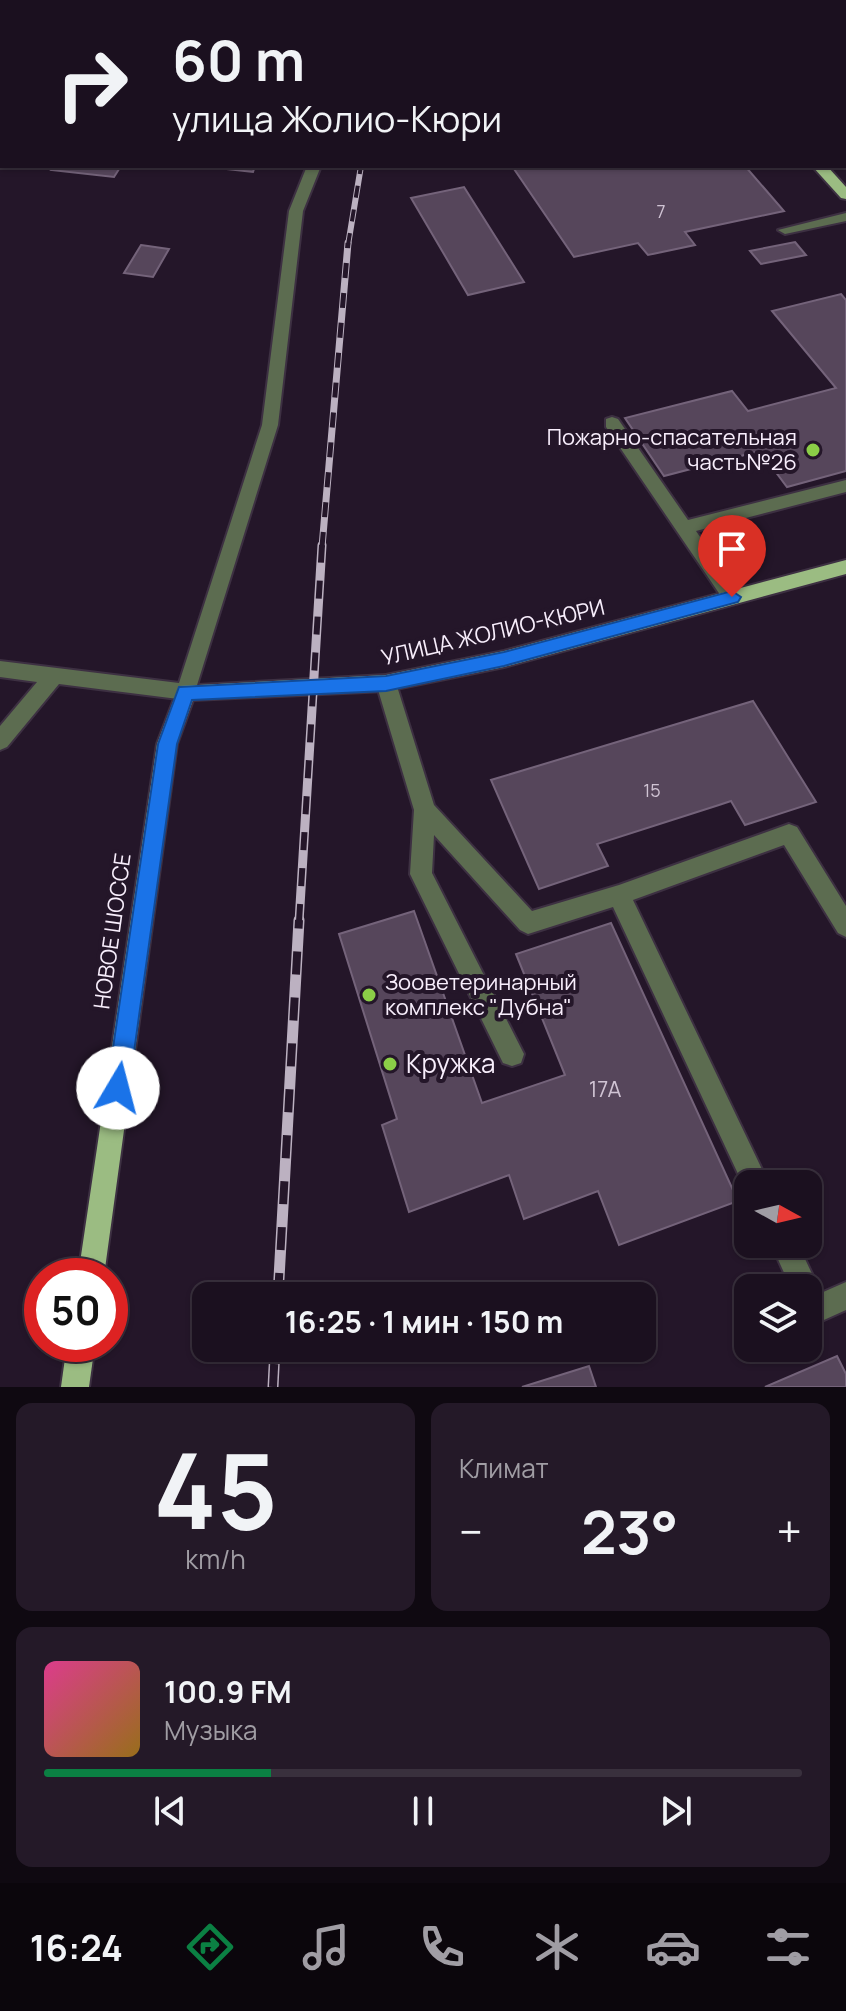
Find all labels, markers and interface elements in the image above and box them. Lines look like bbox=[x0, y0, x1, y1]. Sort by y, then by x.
text: 60 m bbox=[172, 21, 305, 98]
icon: right bbox=[40, 32, 144, 136]
text: улица Жолио-Кюри bbox=[172, 94, 502, 143]
house number: 7 bbox=[656, 199, 666, 223]
place label: Пожарно-спасательная часть№26 bbox=[547, 422, 797, 477]
marker: Пожарно-спасательная часть№26 bbox=[804, 441, 822, 459]
pin bbox=[698, 515, 766, 597]
icon: arrive bbox=[710, 527, 754, 571]
street label: УЛИЦА ЖОЛИО-КЮРИ bbox=[378, 592, 608, 672]
house number: 15 bbox=[643, 778, 661, 802]
street label: НОВОЕ ШОССЕ bbox=[86, 851, 138, 1011]
place label: Зооветеринарный комплекс "Дубна" bbox=[385, 967, 577, 1022]
marker: Зооветеринарный комплекс "Дубна" bbox=[360, 986, 378, 1004]
place label: Кружка bbox=[406, 1045, 496, 1081]
position arrow bbox=[76, 1046, 160, 1130]
marker: Кружка bbox=[381, 1055, 399, 1073]
house number: 17А bbox=[589, 1074, 621, 1104]
north arrow bbox=[734, 1170, 822, 1258]
map controls bbox=[734, 1170, 822, 1362]
speed limit sign: 50 bbox=[24, 1258, 128, 1362]
button: layers bbox=[734, 1274, 822, 1362]
text: 16:25 · 1 мин · 150 m bbox=[285, 1301, 563, 1342]
text: 45 bbox=[153, 1418, 278, 1560]
text: Климат bbox=[459, 1450, 549, 1486]
text: 23° bbox=[581, 1490, 679, 1572]
text: − bbox=[459, 1501, 483, 1561]
text: + bbox=[777, 1501, 802, 1561]
text: km/h bbox=[185, 1541, 246, 1577]
text: 100.9 FM bbox=[164, 1671, 292, 1712]
text: Музыка bbox=[164, 1712, 258, 1748]
icon: previous bbox=[148, 1789, 192, 1833]
icon: pause bbox=[401, 1789, 445, 1833]
icon: next bbox=[654, 1789, 698, 1833]
icon: directions bbox=[182, 1919, 238, 1975]
icon: music bbox=[298, 1919, 354, 1975]
icon: phone bbox=[414, 1919, 470, 1975]
icon: climate bbox=[529, 1919, 585, 1975]
icon: car bbox=[645, 1919, 701, 1975]
icon: filters bbox=[760, 1919, 816, 1975]
text: 16:24 bbox=[30, 1923, 123, 1972]

